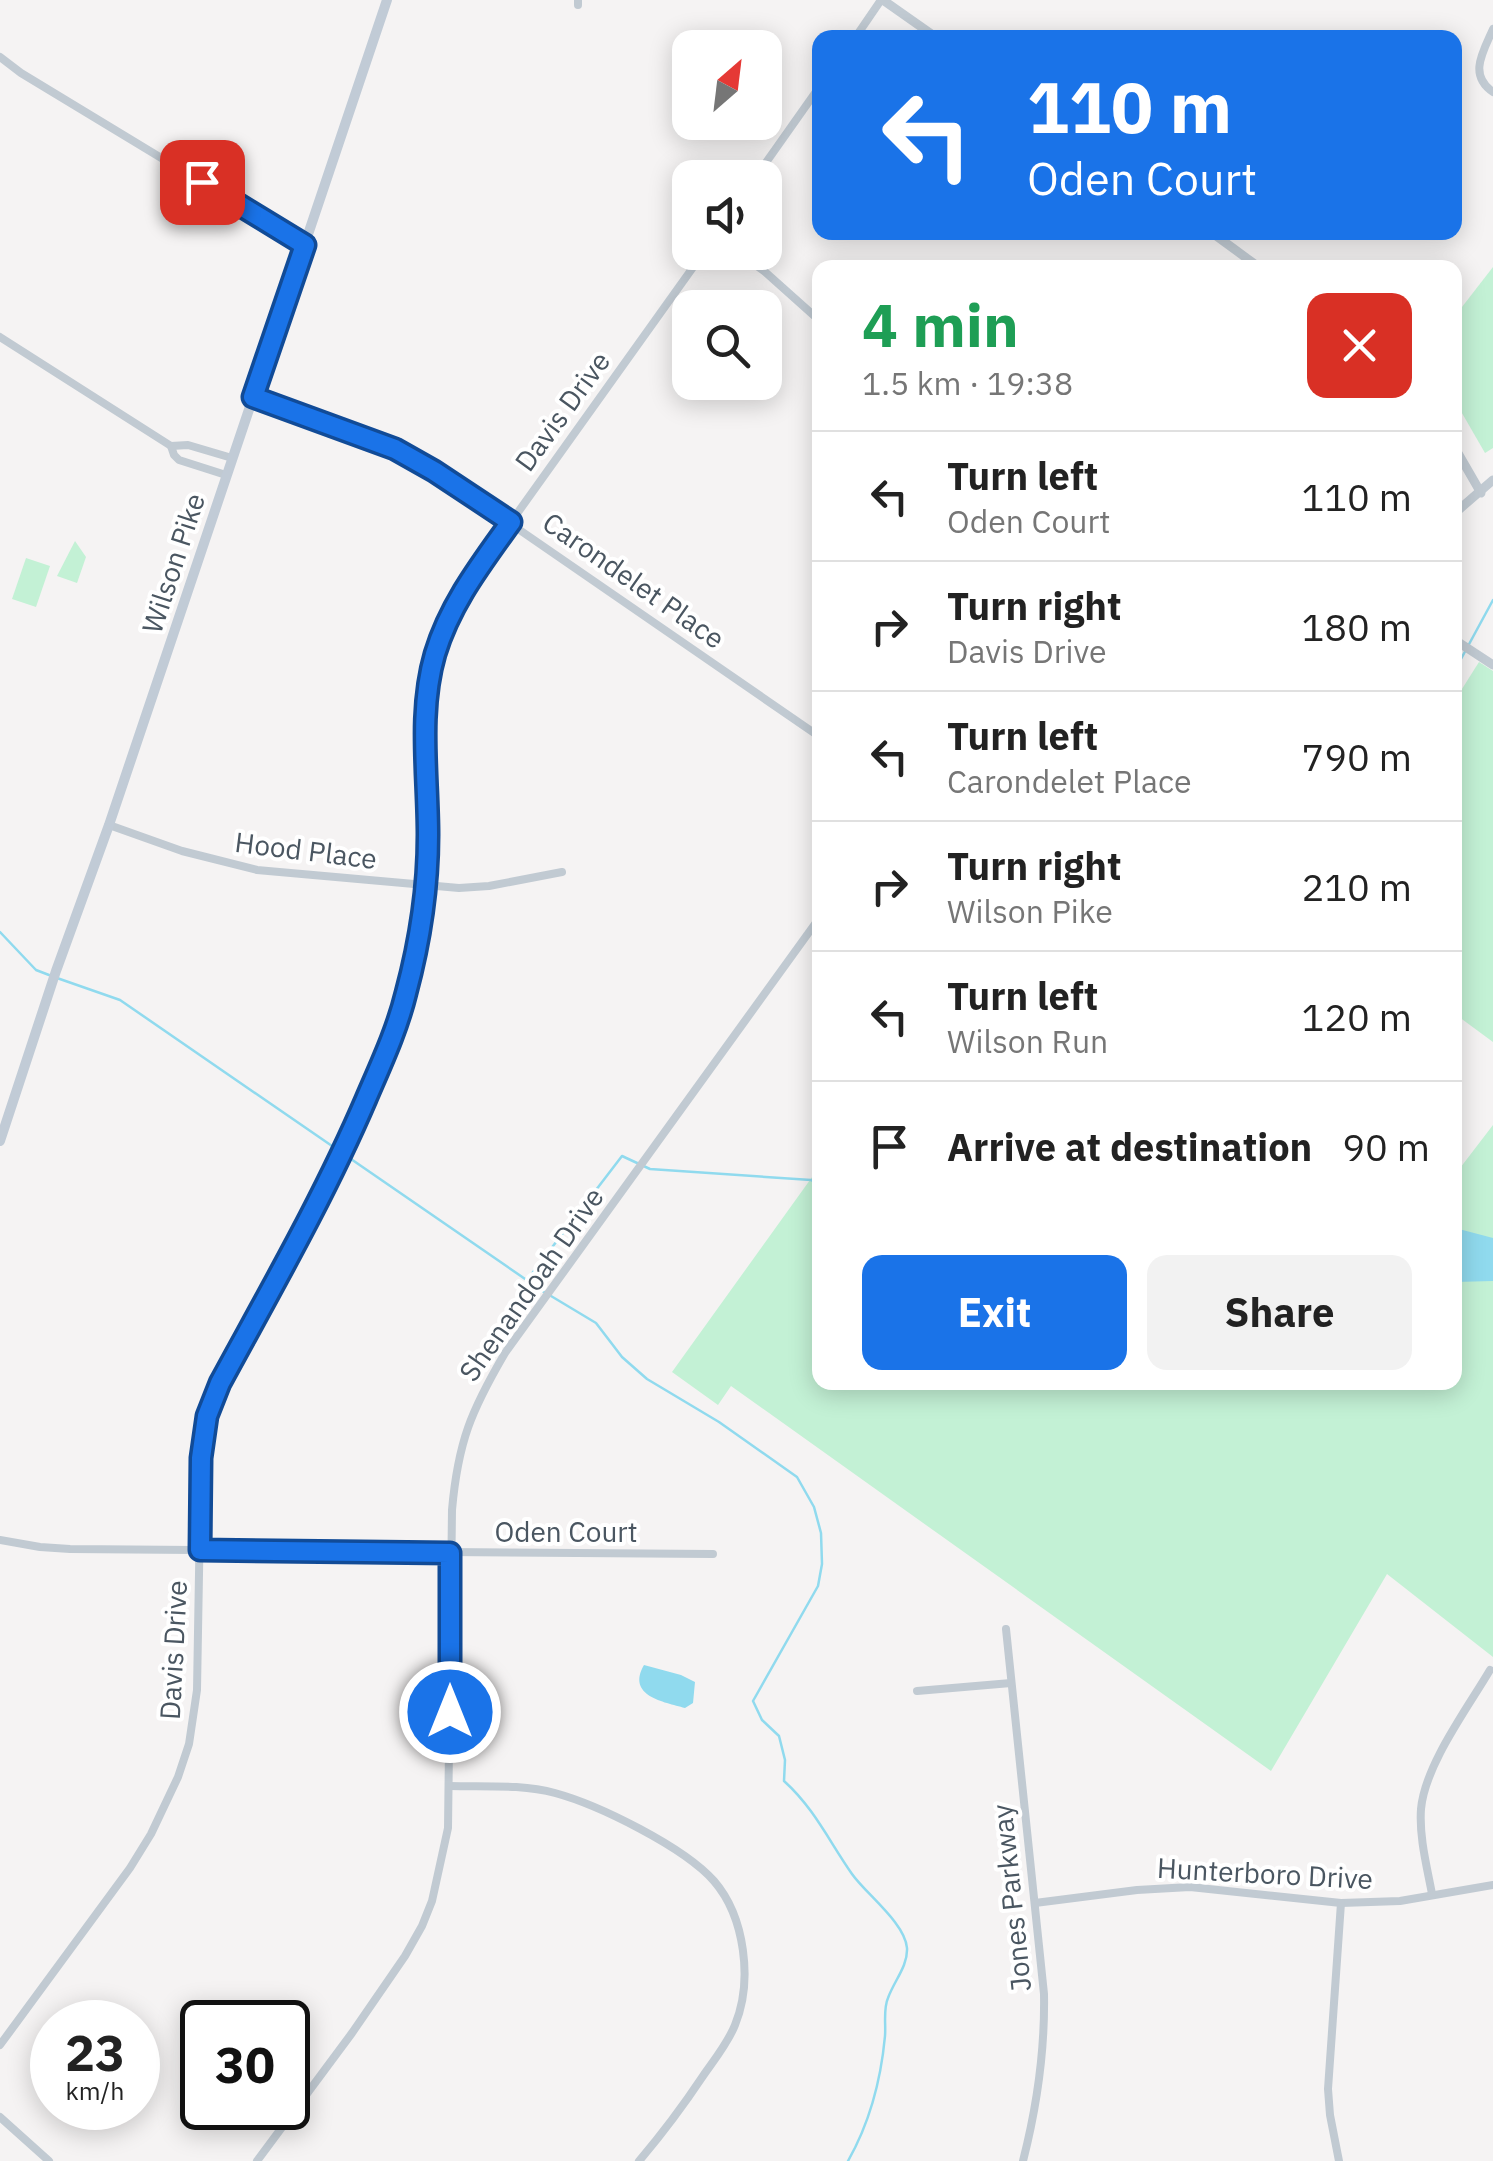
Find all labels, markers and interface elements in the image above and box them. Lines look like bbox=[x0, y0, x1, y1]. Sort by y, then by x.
north arrow bbox=[672, 30, 782, 140]
map controls bbox=[672, 30, 782, 400]
text: 110 m bbox=[1027, 61, 1232, 152]
icon: left bbox=[862, 70, 992, 200]
pin bbox=[160, 140, 245, 225]
text: Oden Court bbox=[1027, 149, 1257, 207]
icon: arrive bbox=[175, 155, 230, 210]
button: sound bbox=[672, 160, 782, 270]
text: 4 min bbox=[862, 285, 1019, 364]
button: search bbox=[672, 290, 782, 400]
button: close bbox=[1307, 293, 1412, 398]
street label: Davis Drive bbox=[506, 344, 618, 478]
text: 1.5 km · 19:38 bbox=[862, 362, 1073, 404]
text: Turn left bbox=[947, 451, 1098, 500]
icon: left bbox=[862, 469, 917, 524]
text: 110 m bbox=[1301, 472, 1412, 521]
street label: Wilson Pike bbox=[133, 488, 213, 638]
text: Oden Court bbox=[947, 500, 1111, 542]
street label: Carondelet Place bbox=[536, 503, 732, 657]
text: Turn right bbox=[947, 581, 1122, 630]
icon: right bbox=[862, 599, 917, 654]
text: 180 m bbox=[1301, 602, 1412, 651]
text: Davis Drive bbox=[947, 630, 1106, 672]
text: Turn left bbox=[947, 711, 1098, 760]
icon: left bbox=[862, 729, 917, 784]
text: 790 m bbox=[1301, 732, 1412, 781]
text: Carondelet Place bbox=[947, 760, 1191, 802]
street label: Hood Place bbox=[233, 823, 379, 877]
text: Turn right bbox=[947, 841, 1122, 890]
icon: right bbox=[862, 859, 917, 914]
text: 210 m bbox=[1301, 862, 1412, 911]
text: Wilson Pike bbox=[947, 890, 1113, 932]
text: Turn left bbox=[947, 971, 1098, 1020]
icon: left bbox=[862, 989, 917, 1044]
text: 120 m bbox=[1301, 992, 1412, 1041]
text: Wilson Run bbox=[947, 1020, 1108, 1062]
icon: arrive bbox=[862, 1119, 917, 1174]
text: Arrive at destination bbox=[947, 1122, 1312, 1171]
text: 90 m bbox=[1342, 1122, 1430, 1171]
street label: Shenandoah Drive bbox=[450, 1180, 612, 1388]
button: Exit bbox=[862, 1255, 1127, 1370]
button: Share bbox=[1147, 1255, 1412, 1370]
street label: Oden Court bbox=[494, 1513, 638, 1550]
street label: Davis Drive bbox=[151, 1579, 195, 1721]
position arrow bbox=[398, 1660, 502, 1764]
street label: Jones Parkway bbox=[983, 1802, 1039, 1994]
street label: Hunterboro Drive bbox=[1156, 1849, 1374, 1897]
speed limit sign: 30 bbox=[180, 2000, 310, 2130]
text: 23 bbox=[65, 2020, 125, 2085]
text: km/h bbox=[66, 2074, 124, 2107]

